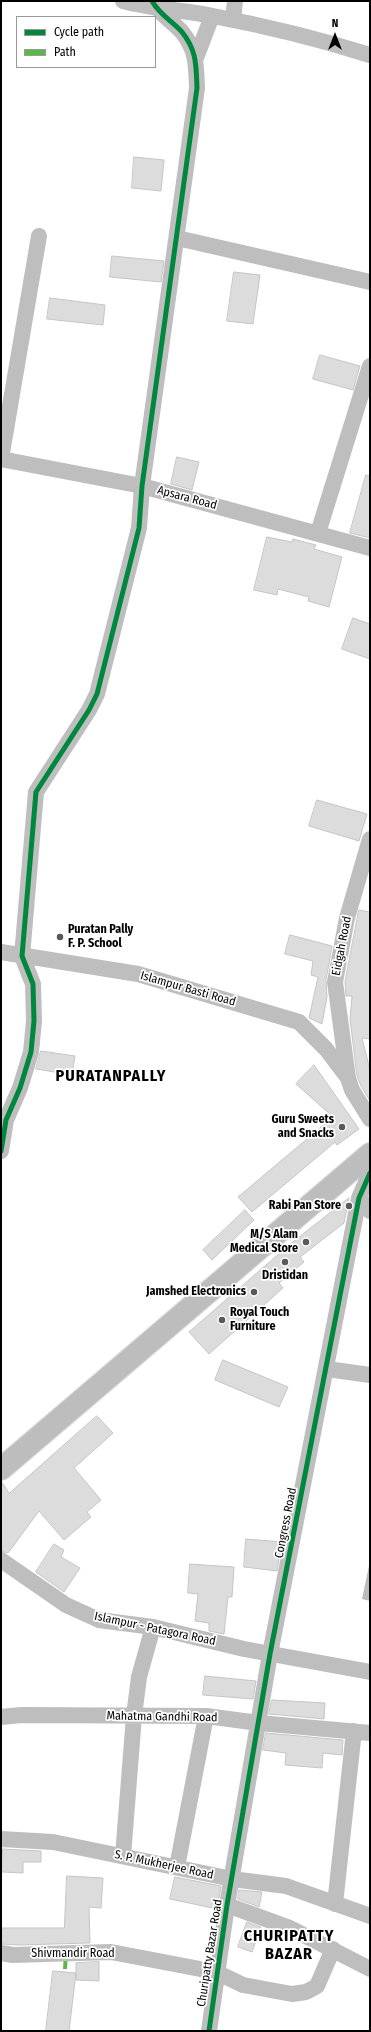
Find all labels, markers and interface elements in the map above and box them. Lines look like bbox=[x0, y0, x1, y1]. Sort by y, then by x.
legend bbox=[16, 16, 156, 68]
north arrow bbox=[315, 16, 355, 56]
text: N bbox=[332, 17, 338, 30]
text: Cycle path bbox=[54, 25, 104, 39]
text: Path bbox=[54, 45, 76, 59]
street label: Apsara Road bbox=[156, 483, 218, 513]
street label: Eidgah Road bbox=[329, 915, 355, 977]
place label: Puratan Pally F. P. School bbox=[68, 923, 133, 951]
marker: Puratan Pally F. P. School bbox=[55, 932, 65, 942]
street label: Islampur Basti Road bbox=[139, 969, 237, 1009]
district label: PURATANPALLY bbox=[56, 1067, 166, 1087]
place label: Guru Sweets and Snacks bbox=[271, 1113, 334, 1141]
marker: Guru Sweets and Snacks bbox=[337, 1122, 347, 1132]
place label: Rabi Pan Store bbox=[269, 1199, 341, 1213]
marker: Rabi Pan Store bbox=[344, 1201, 354, 1211]
place label: M/S Alam Medical Store bbox=[230, 1228, 298, 1256]
marker: M/S Alam Medical Store bbox=[301, 1237, 311, 1247]
marker: Dristidan bbox=[280, 1257, 290, 1267]
place label: Dristidan bbox=[262, 1269, 308, 1283]
place label: Jamshed Electronics bbox=[146, 1285, 246, 1299]
marker: Jamshed Electronics bbox=[249, 1287, 259, 1297]
place label: Royal Touch Furniture bbox=[230, 1306, 289, 1334]
marker: Royal Touch Furniture bbox=[217, 1315, 227, 1325]
street label: Congress Road bbox=[272, 1486, 300, 1560]
street label: Islampur - Patagora Road bbox=[93, 1609, 217, 1649]
street label: Mahatma Gandhi Road bbox=[106, 1709, 218, 1725]
street label: S. P. Mukherjee Road bbox=[113, 1847, 215, 1883]
street label: Churipatty Bazar Road bbox=[194, 1898, 226, 2008]
district label: CHURIPATTY BAZAR bbox=[244, 1927, 334, 1965]
street label: Shivmandir Road bbox=[31, 1947, 115, 1961]

